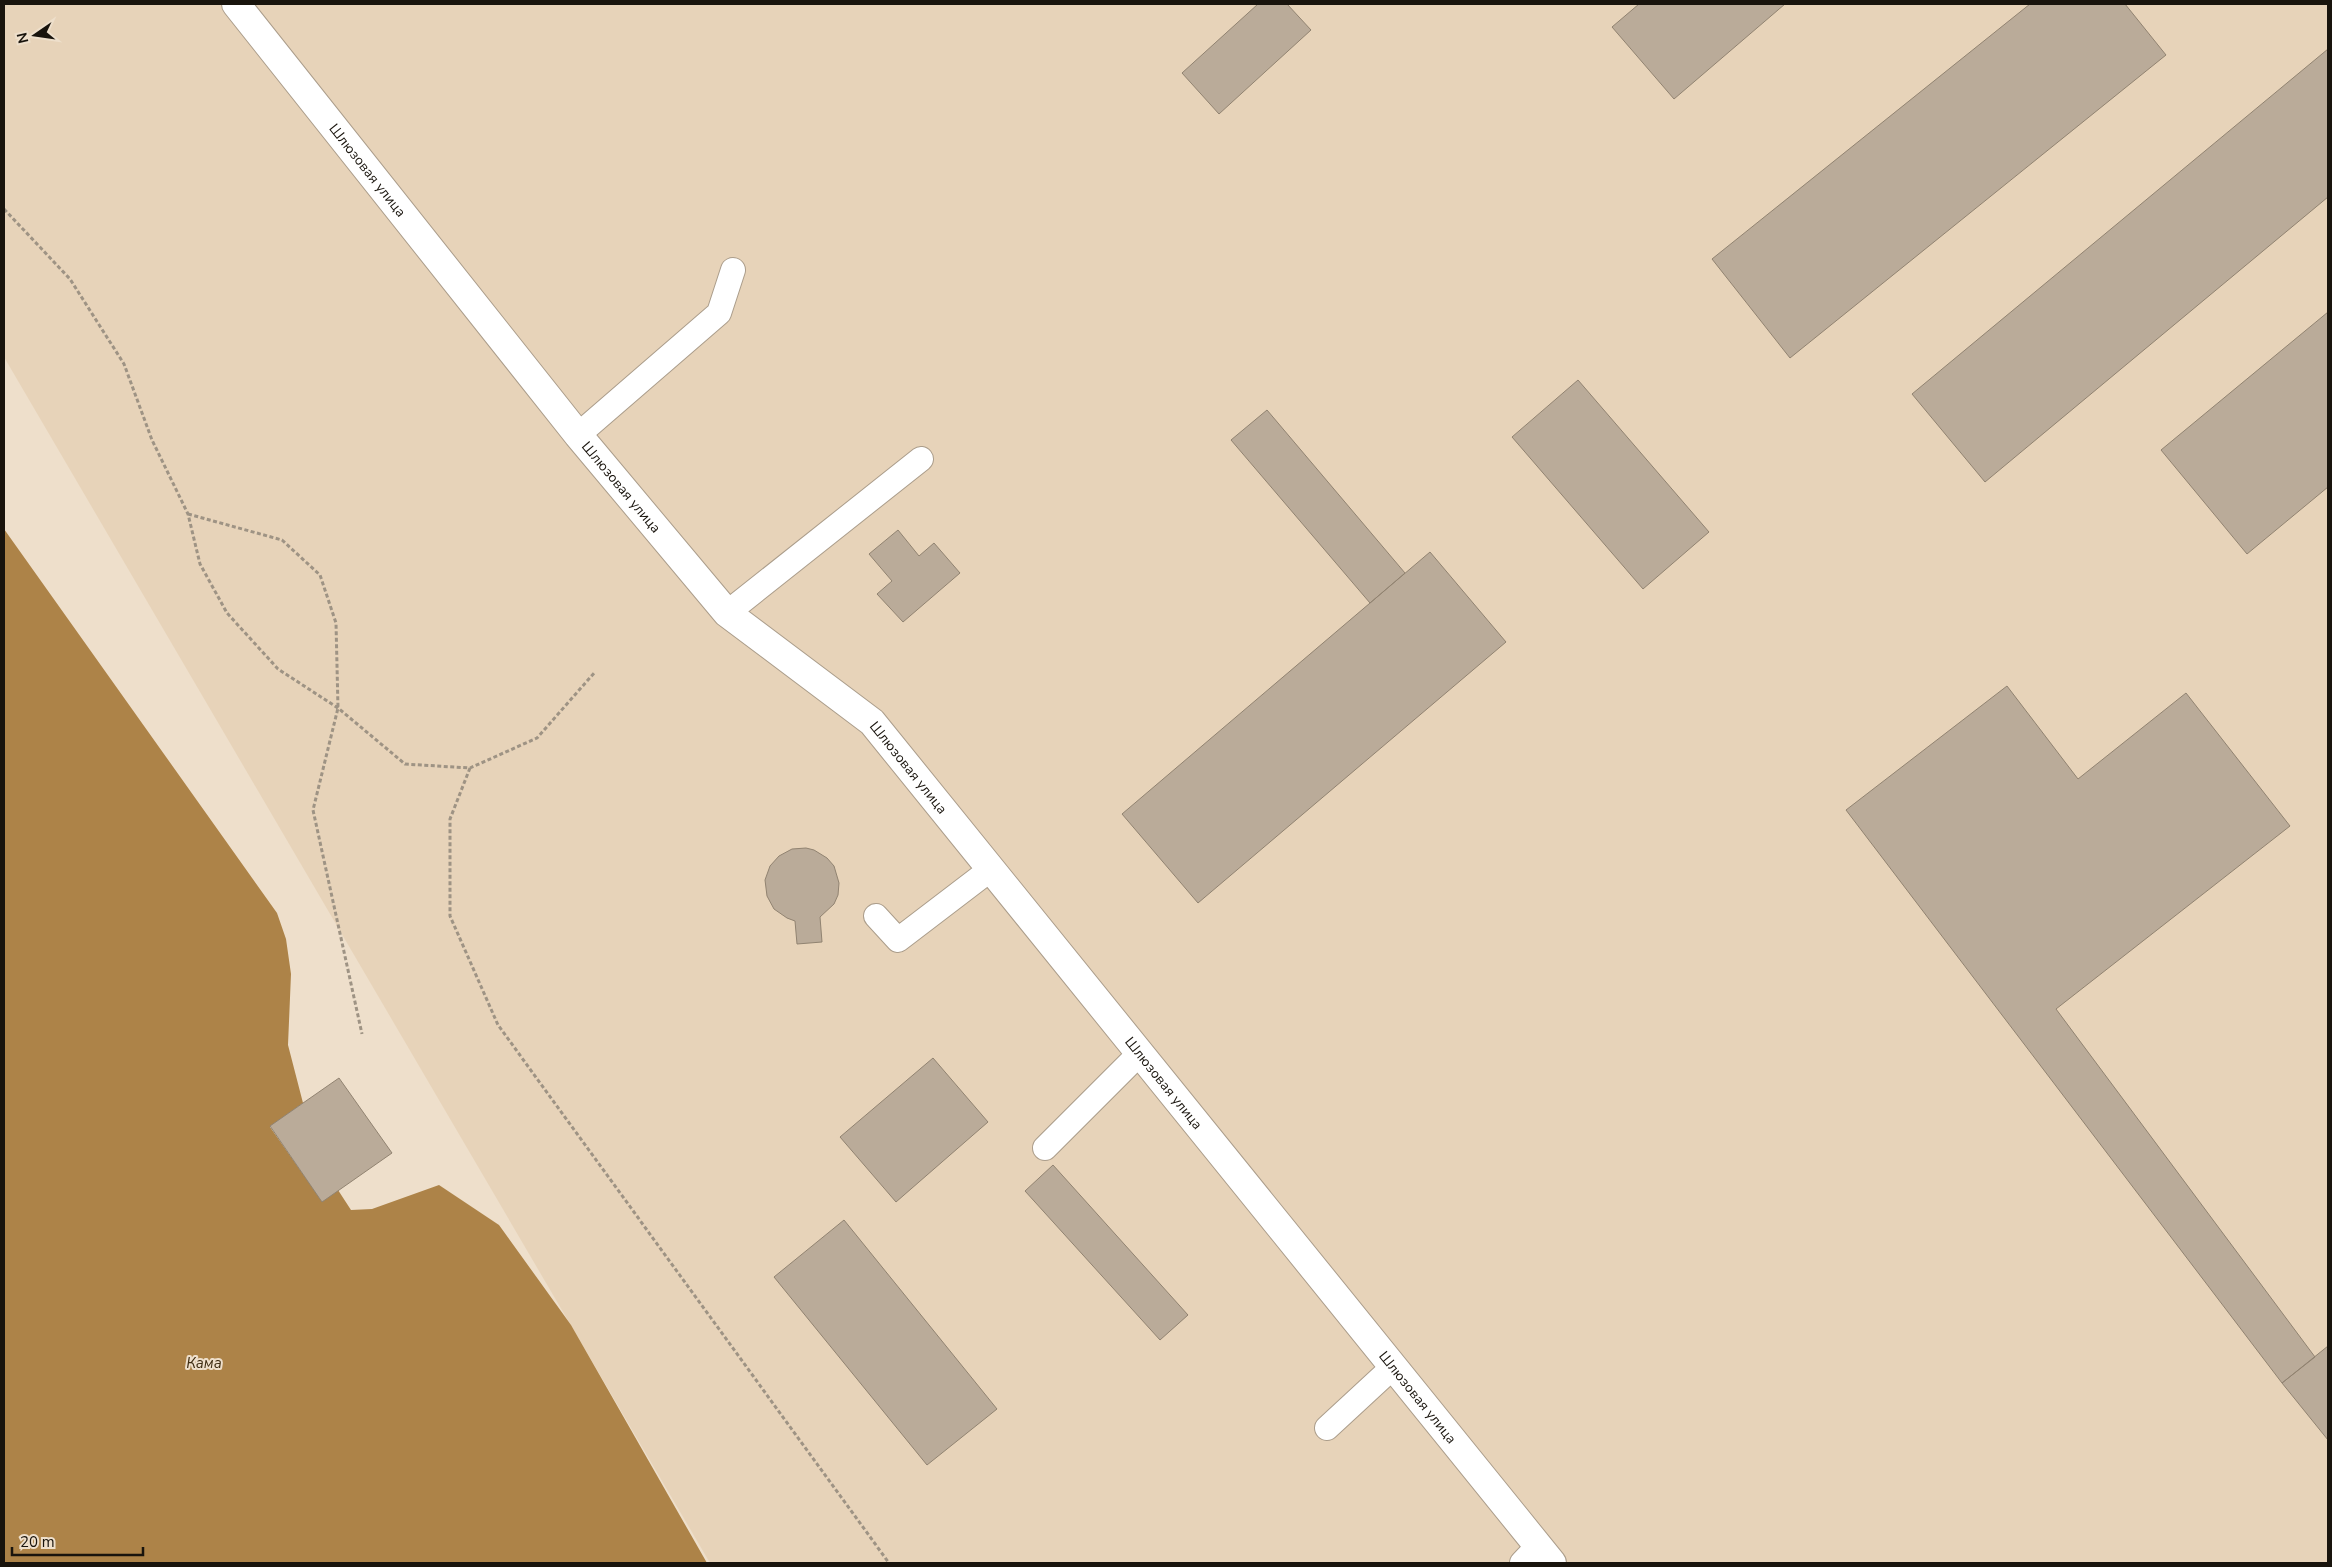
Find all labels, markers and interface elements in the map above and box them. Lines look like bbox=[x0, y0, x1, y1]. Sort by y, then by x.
north arrow bbox=[10, 10, 60, 60]
text: N bbox=[12, 31, 33, 45]
street label: Шлюзовая улица bbox=[325, 120, 410, 221]
street label: Шлюзовая улица bbox=[577, 438, 665, 537]
street label: Шлюзовая улица bbox=[865, 717, 951, 818]
street label: Шлюзовая улица bbox=[1120, 1033, 1207, 1134]
street label: Шлюзовая улица bbox=[1374, 1347, 1461, 1448]
water label: Кама bbox=[186, 1353, 222, 1373]
scale bar bbox=[12, 1524, 144, 1556]
text: 20 m bbox=[20, 1532, 55, 1552]

